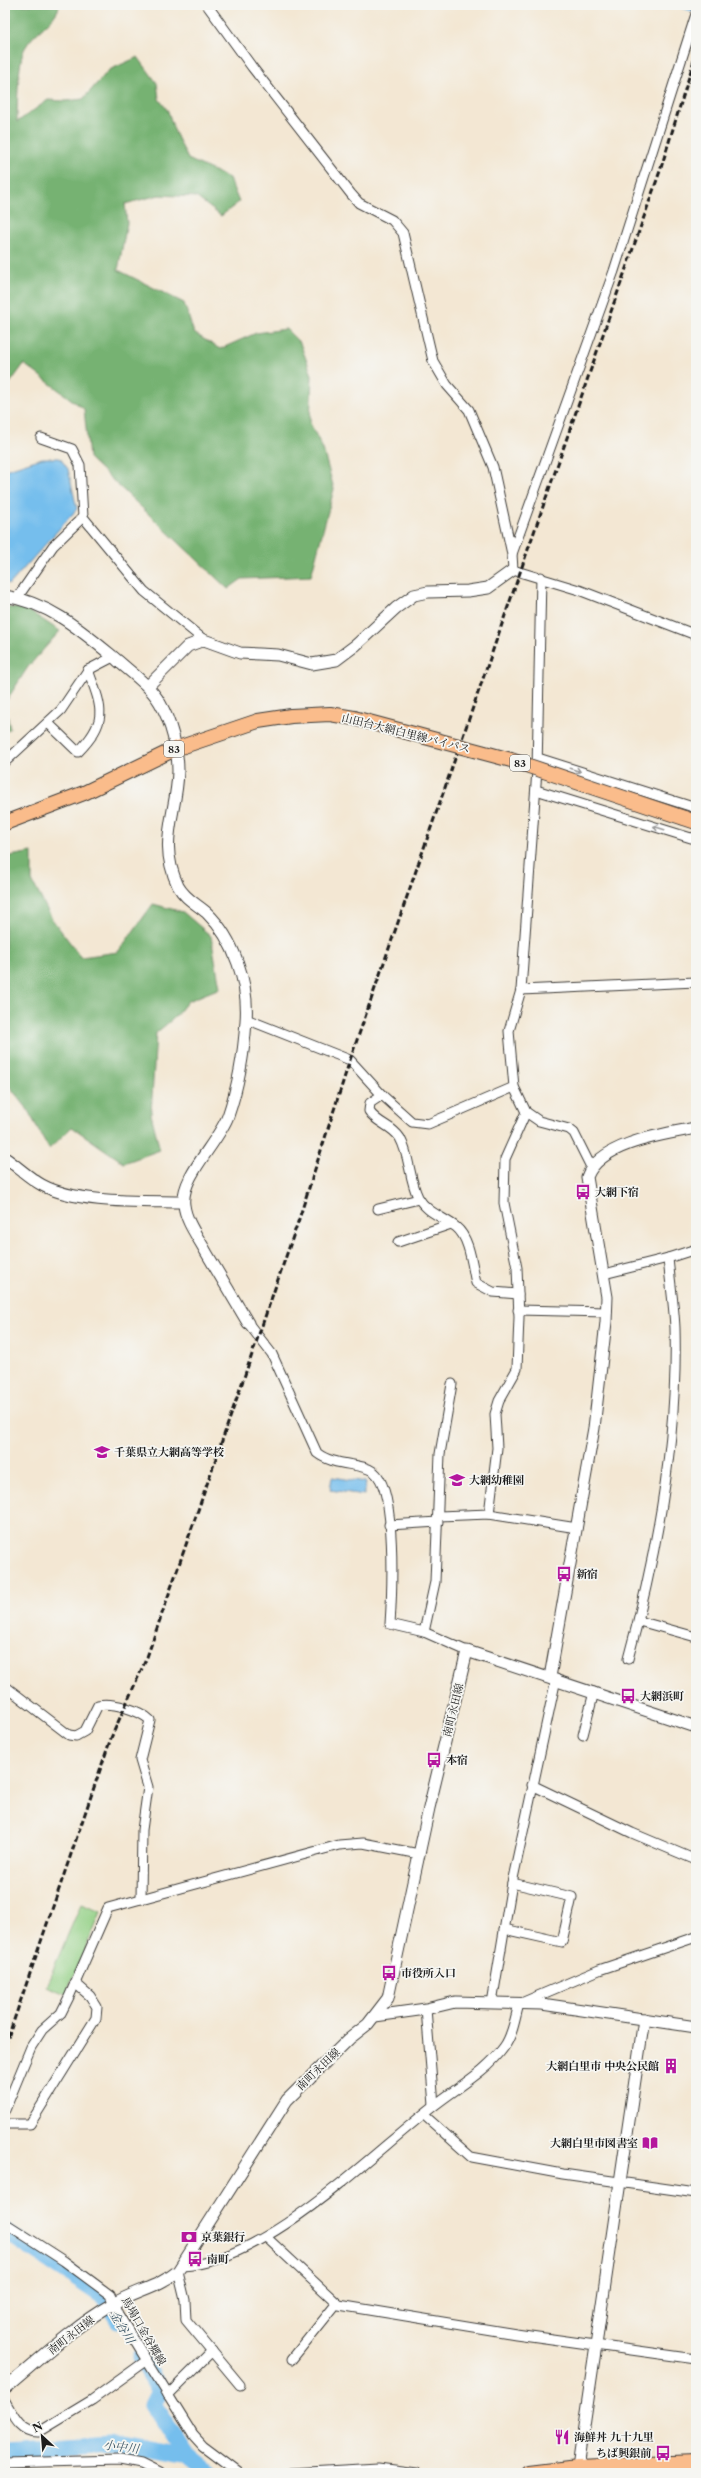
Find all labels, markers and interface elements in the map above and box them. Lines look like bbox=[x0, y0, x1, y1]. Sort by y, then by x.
street label: 山田台大網白里線バイパス bbox=[340, 710, 472, 756]
road number: 83 bbox=[164, 741, 184, 757]
road number: 83 bbox=[510, 755, 530, 771]
one-way arrow bbox=[568, 767, 581, 774]
one-way arrow bbox=[652, 824, 665, 831]
bus stop icon: 大網下宿 bbox=[574, 1183, 592, 1201]
place label: 大網下宿 bbox=[595, 1185, 639, 1199]
school or university icon: 千葉県立大網高等学校 bbox=[93, 1443, 111, 1461]
place label: 千葉県立大網高等学校 bbox=[114, 1445, 224, 1459]
school or university icon: 大網幼稚園 bbox=[448, 1471, 466, 1489]
place label: 大網幼稚園 bbox=[469, 1473, 524, 1487]
bus stop icon: 新宿 bbox=[555, 1565, 573, 1583]
place label: 新宿 bbox=[576, 1567, 598, 1581]
street label: 南町永田線 bbox=[440, 1682, 466, 1738]
bus stop icon: 大網浜町 bbox=[619, 1687, 637, 1705]
place label: 大網浜町 bbox=[640, 1689, 684, 1703]
bus stop icon: 本宿 bbox=[425, 1751, 443, 1769]
place label: 本宿 bbox=[446, 1753, 468, 1767]
bus stop icon: 市役所入口 bbox=[380, 1964, 398, 1982]
place label: 市役所入口 bbox=[401, 1966, 456, 1980]
street label: 南町永田線 bbox=[293, 2045, 343, 2093]
building icon: 大網白里市 中央公民館 bbox=[662, 2057, 680, 2075]
place label: 大網白里市 中央公民館 bbox=[546, 2059, 659, 2073]
library icon: 大網白里市図書室 bbox=[641, 2134, 659, 2152]
place label: 大網白里市図書室 bbox=[550, 2136, 638, 2150]
bank icon: 京葉銀行 bbox=[180, 2228, 198, 2246]
place label: 京葉銀行 bbox=[201, 2230, 245, 2244]
bus stop icon: 南町 bbox=[186, 2250, 204, 2268]
place label: 南町 bbox=[207, 2252, 229, 2266]
street label: 馬場口金谷郷線 bbox=[119, 2294, 169, 2368]
water label: 金谷川 bbox=[107, 2307, 139, 2348]
street label: 南町永田線 bbox=[45, 2313, 97, 2357]
north arrow bbox=[22, 2416, 62, 2456]
text: N bbox=[30, 2418, 45, 2435]
restaurant icon: 海鮮丼 九十九里 bbox=[553, 2428, 571, 2446]
place label: 海鮮丼 九十九里 bbox=[574, 2430, 654, 2444]
water label: 小中川 bbox=[102, 2437, 142, 2456]
bus stop icon: ちば興銀前 bbox=[654, 2444, 672, 2462]
place label: ちば興銀前 bbox=[596, 2446, 652, 2460]

